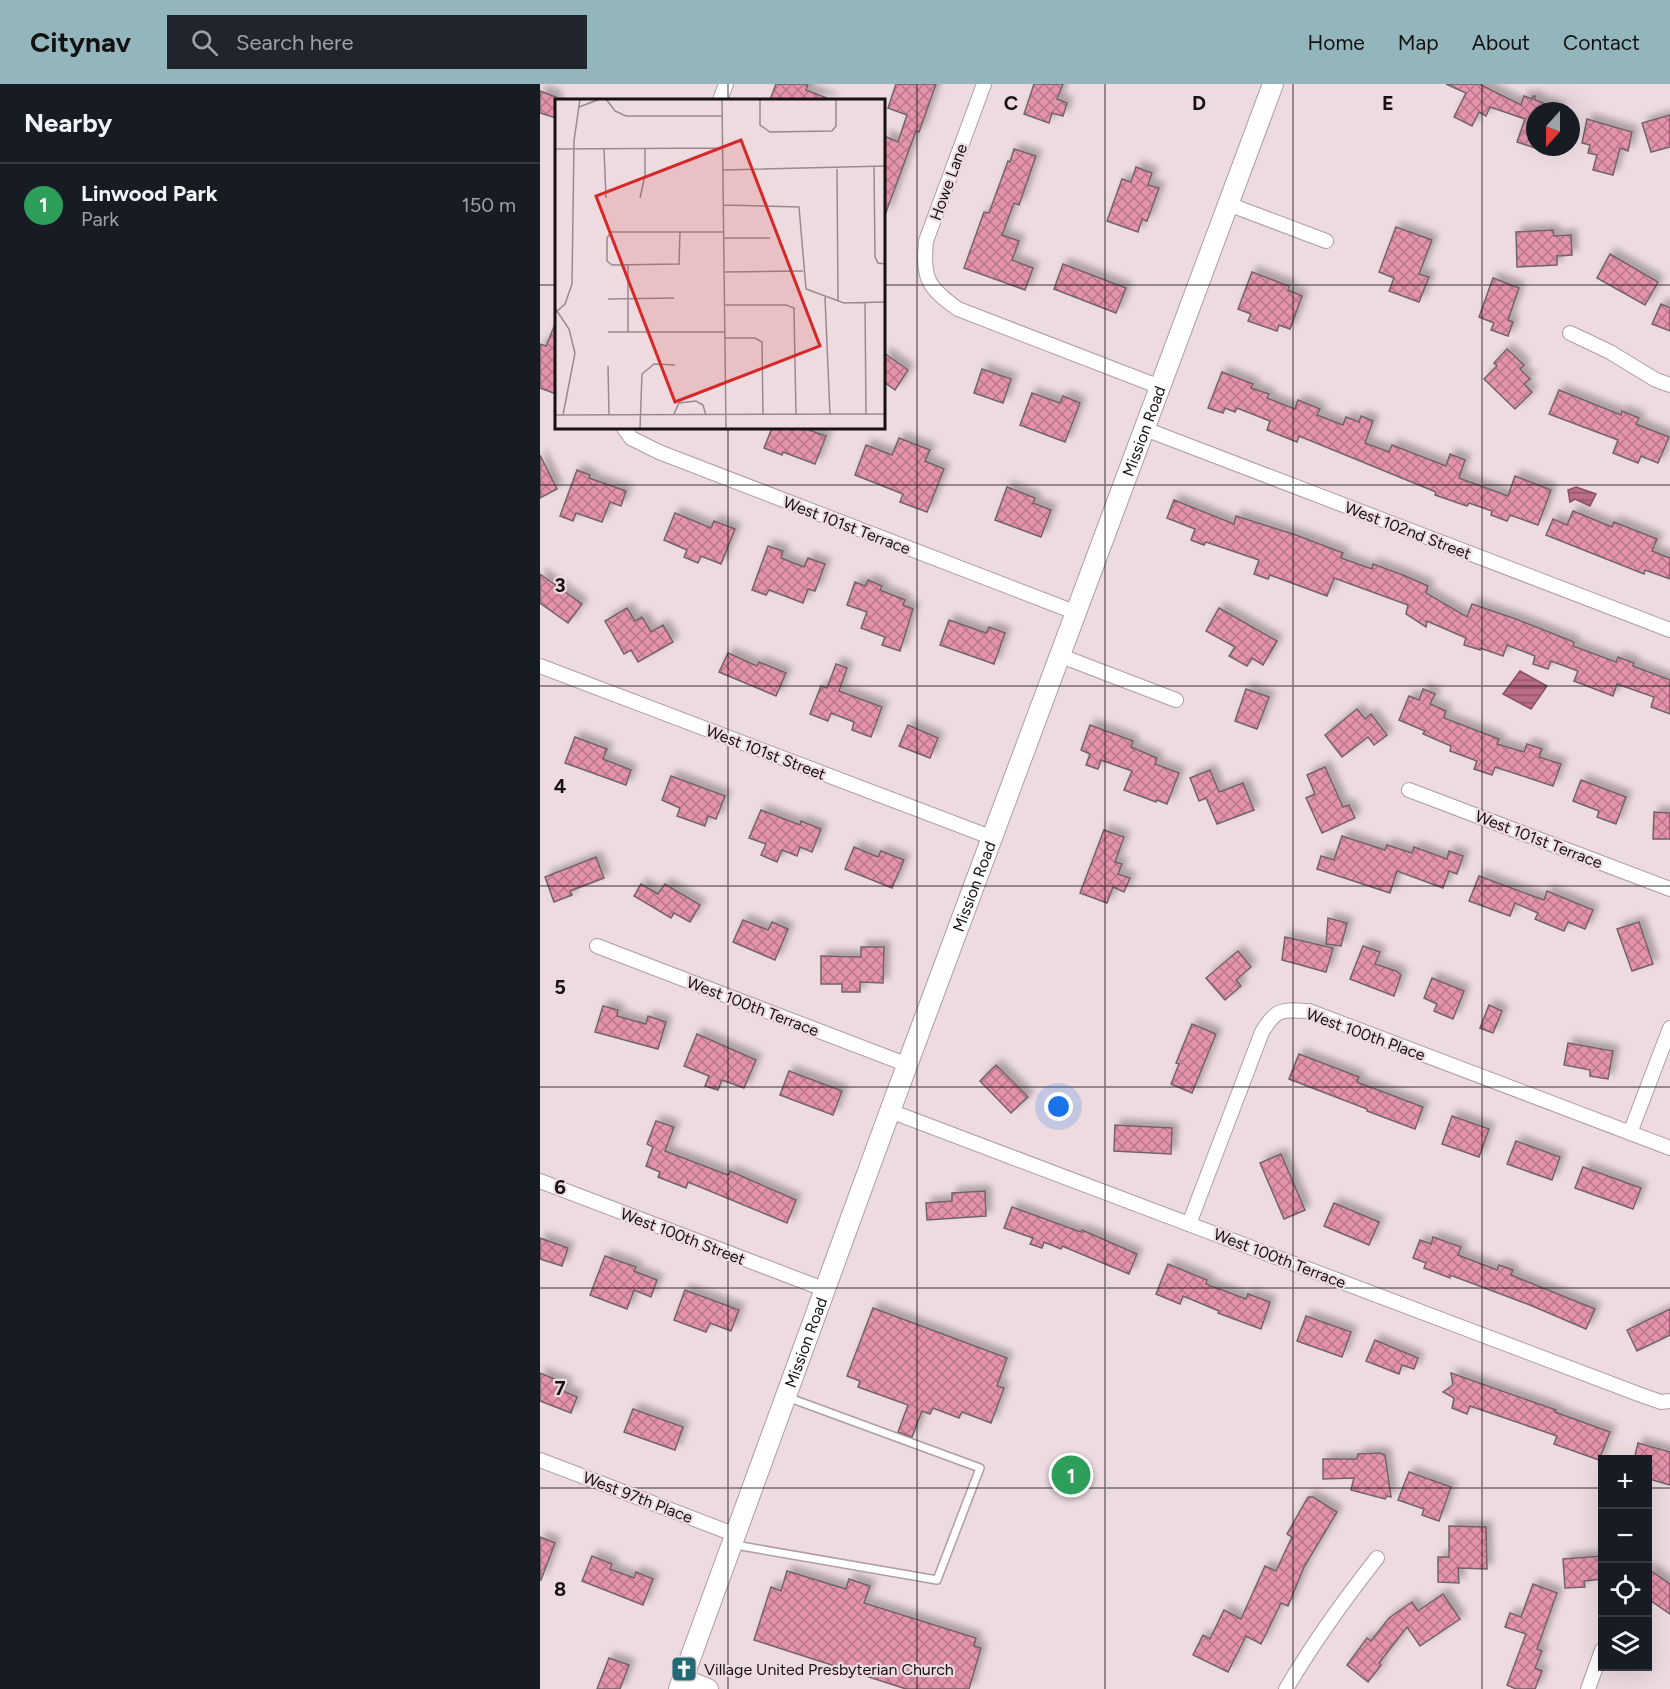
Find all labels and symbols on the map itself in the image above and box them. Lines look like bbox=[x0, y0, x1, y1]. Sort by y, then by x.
text: C bbox=[1004, 91, 1018, 115]
text: D bbox=[1192, 91, 1206, 115]
text: E bbox=[1382, 91, 1394, 115]
inset map bbox=[555, 99, 885, 429]
north arrow bbox=[1526, 102, 1580, 156]
street label: Howe Lane bbox=[926, 141, 971, 223]
street label: Mission Road bbox=[1119, 383, 1170, 479]
street label: West 101st Terrace bbox=[781, 492, 913, 559]
street label: West 102nd Street bbox=[1342, 498, 1474, 563]
text: 3 bbox=[554, 573, 566, 597]
street label: West 101st Street bbox=[703, 721, 828, 784]
text: 4 bbox=[554, 774, 567, 798]
street label: West 101st Terrace bbox=[1473, 806, 1605, 873]
street label: Mission Road bbox=[949, 839, 1000, 934]
street label: West 100th Terrace bbox=[684, 973, 822, 1040]
text: 5 bbox=[554, 975, 566, 999]
street label: West 100th Place bbox=[1304, 1004, 1428, 1065]
your location bbox=[1044, 1092, 1073, 1121]
text: 6 bbox=[554, 1175, 566, 1199]
street label: West 100th Street bbox=[618, 1204, 748, 1269]
street label: West 100th Terrace bbox=[1211, 1225, 1349, 1292]
street label: Mission Road bbox=[781, 1295, 831, 1390]
text: 7 bbox=[554, 1376, 566, 1400]
pin: 1 bbox=[1052, 1452, 1090, 1498]
street label: West 97th Place bbox=[580, 1468, 696, 1527]
text: 8 bbox=[554, 1577, 566, 1601]
church icon: Village United Presbyterian Church bbox=[669, 1654, 699, 1684]
place label: Village United Presbyterian Church bbox=[704, 1660, 954, 1679]

